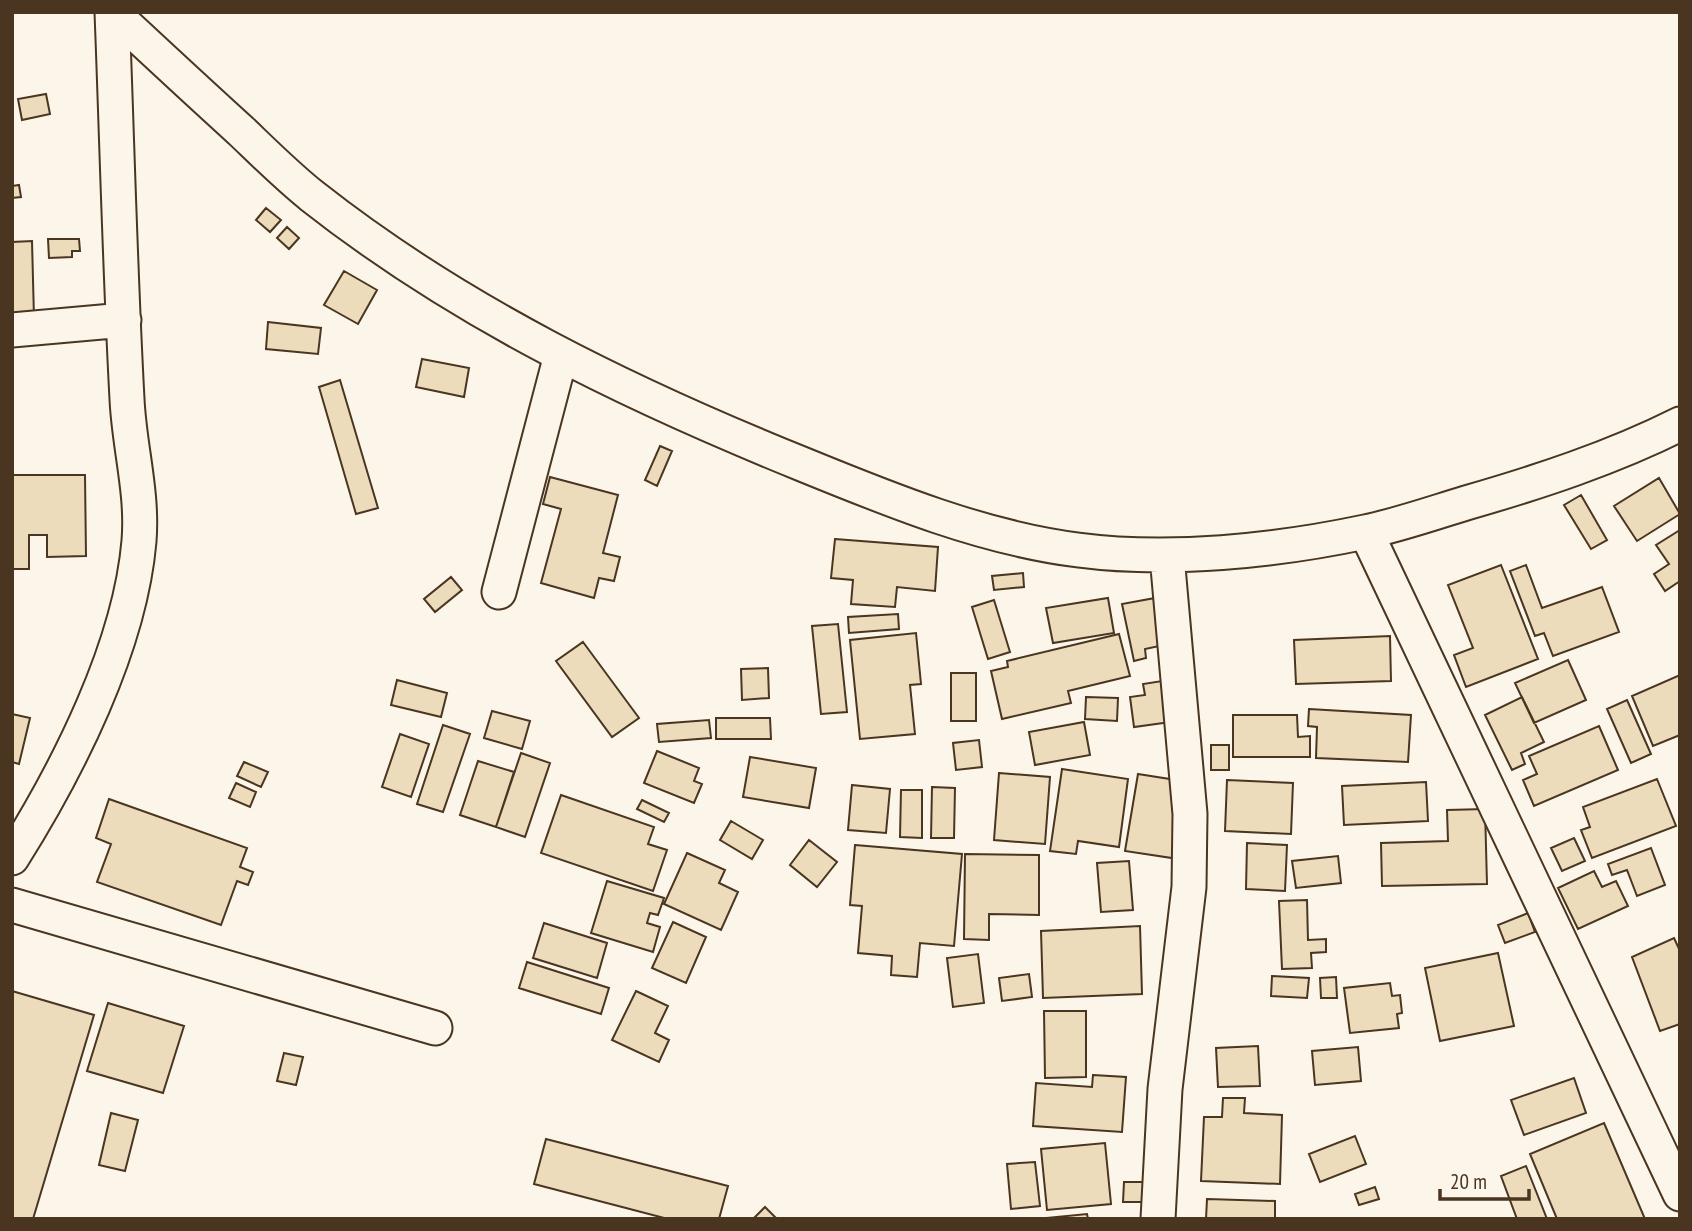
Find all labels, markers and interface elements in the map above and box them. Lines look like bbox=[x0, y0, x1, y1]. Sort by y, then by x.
scale bar bbox=[1440, 1158, 1529, 1202]
text: 20 m bbox=[1450, 1168, 1487, 1195]

